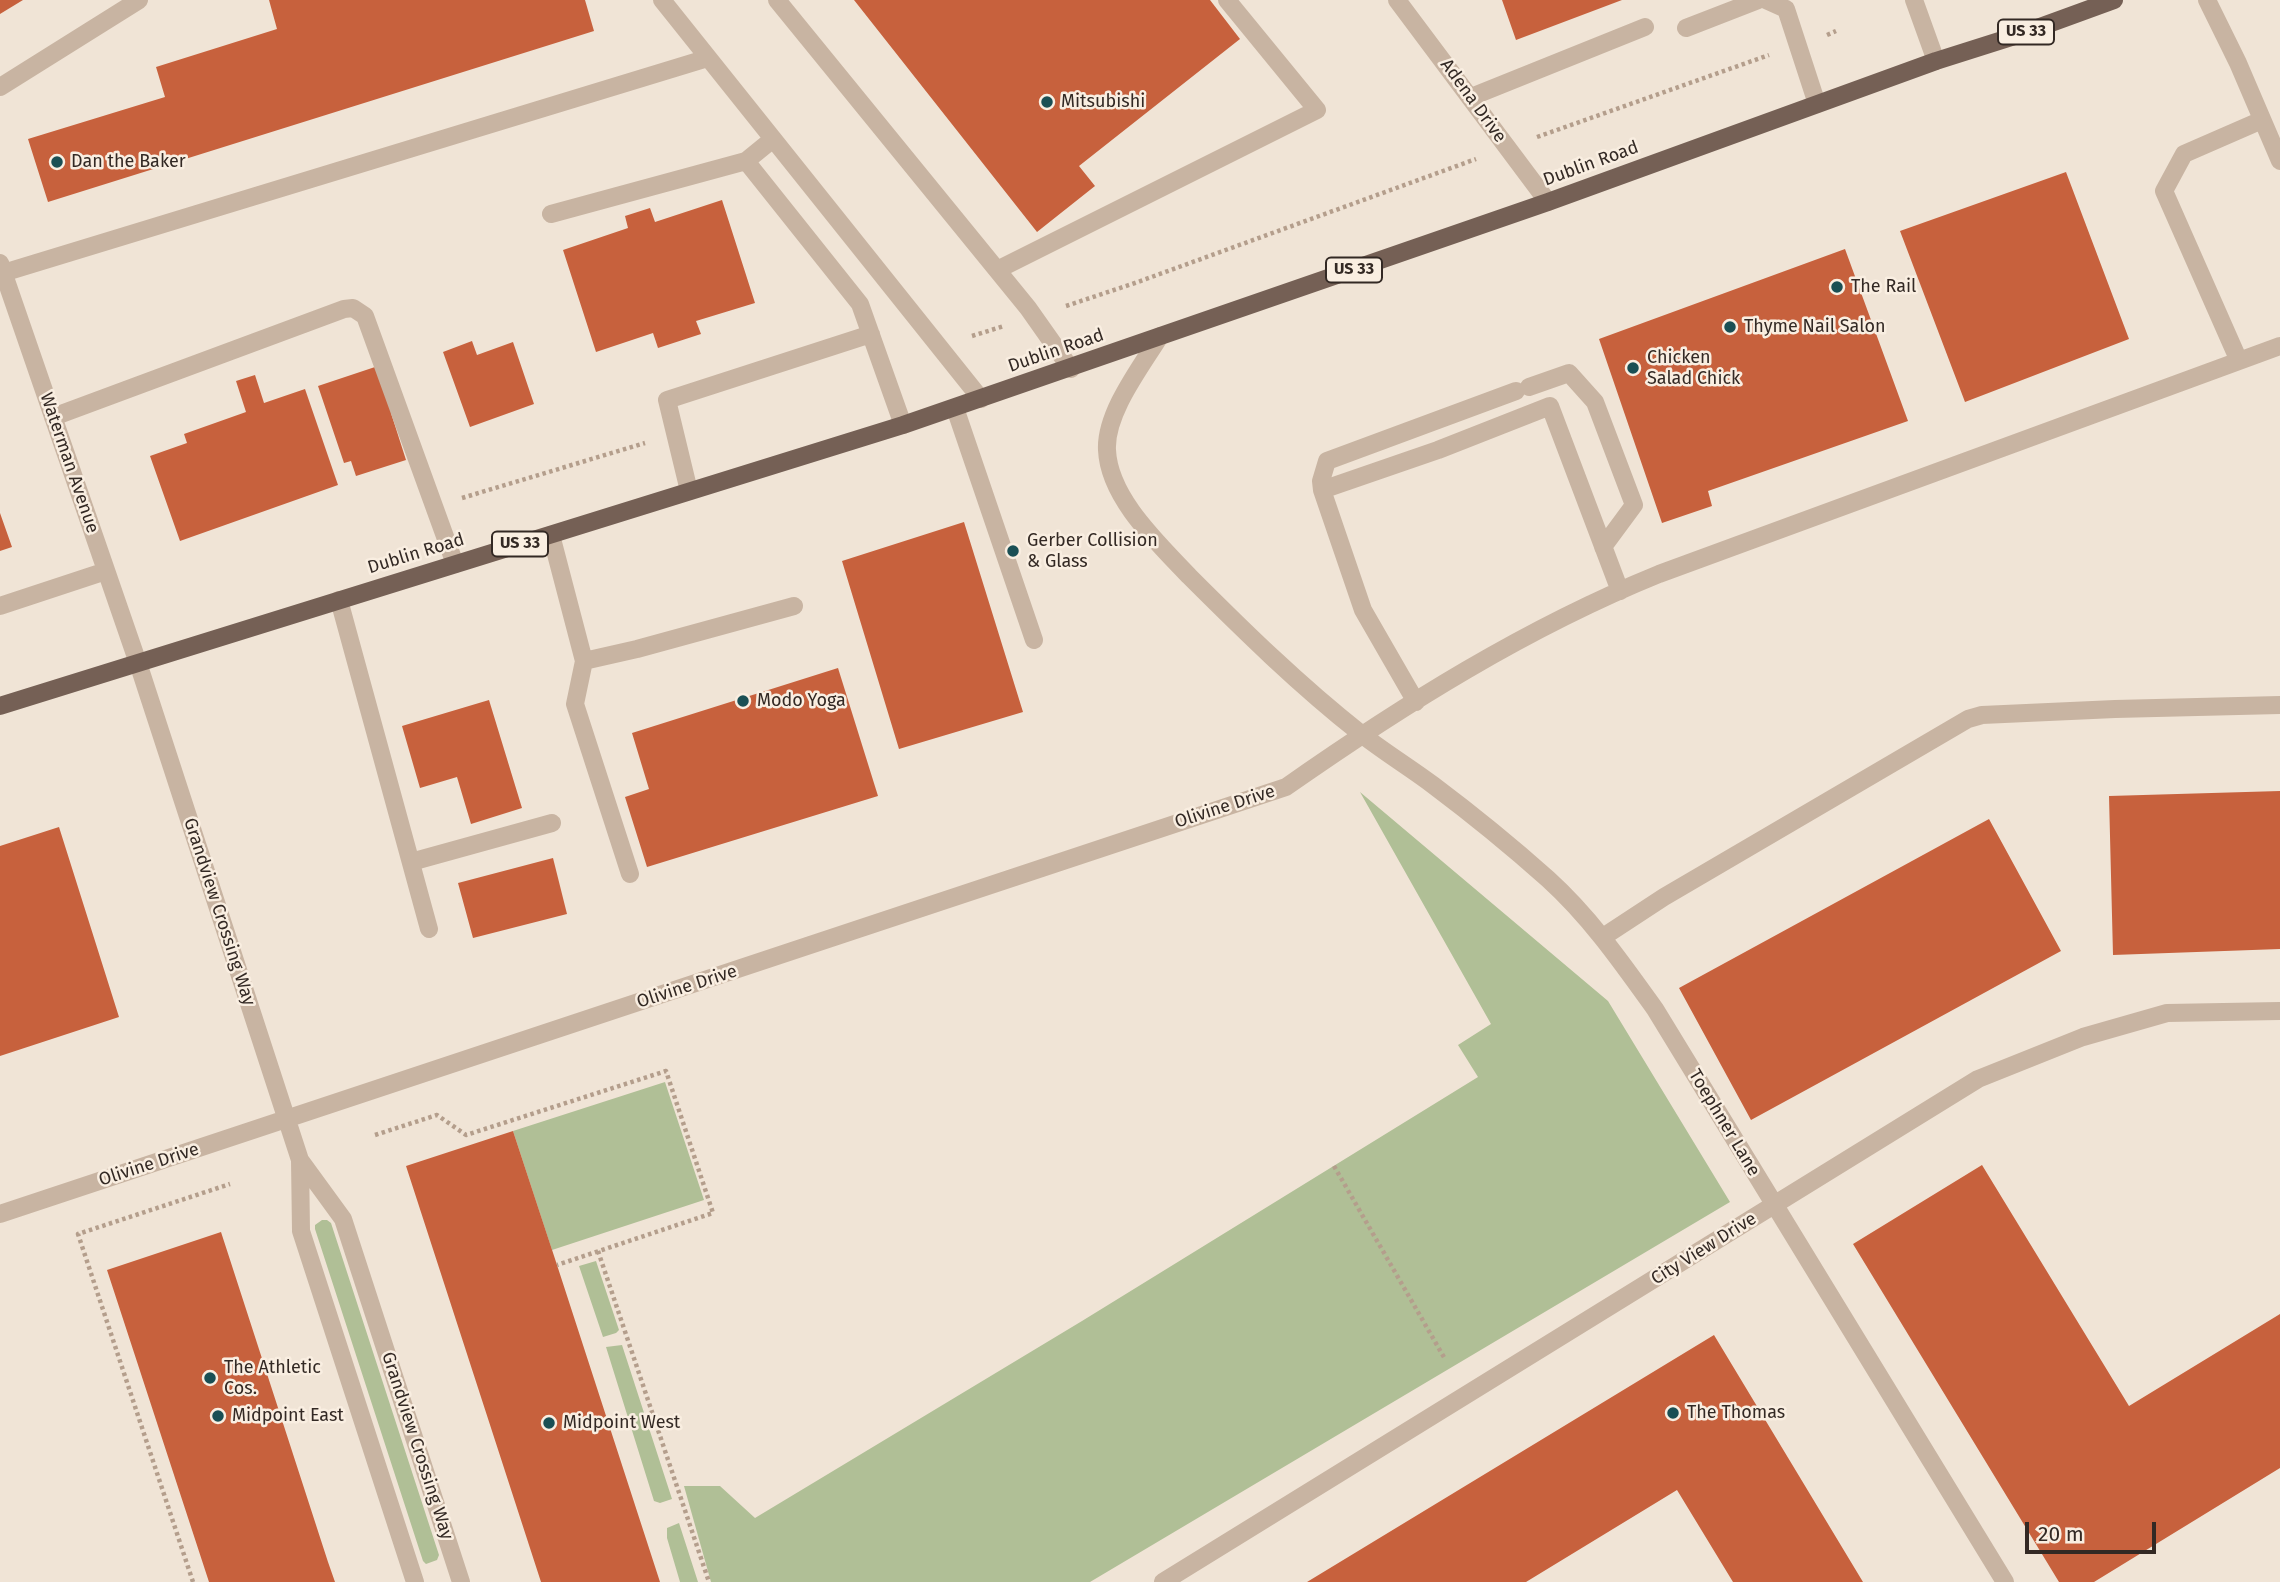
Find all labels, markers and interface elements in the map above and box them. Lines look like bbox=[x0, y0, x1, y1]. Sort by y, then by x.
road number: US 33 bbox=[1998, 20, 2054, 44]
street label: Adena Drive bbox=[1435, 55, 1511, 147]
place label: Mitsubishi bbox=[1061, 91, 1145, 113]
marker: Mitsubishi bbox=[1039, 94, 1055, 110]
street label: Dublin Road bbox=[1540, 137, 1642, 191]
place label: Dan the Baker bbox=[71, 151, 186, 173]
marker: Dan the Baker bbox=[49, 154, 65, 170]
road number: US 33 bbox=[1326, 258, 1382, 282]
place label: The Rail bbox=[1851, 276, 1916, 298]
marker: The Rail bbox=[1829, 279, 1845, 295]
place label: Thyme Nail Salon bbox=[1744, 316, 1885, 338]
marker: Thyme Nail Salon bbox=[1722, 319, 1738, 335]
street label: Dublin Road bbox=[1005, 325, 1107, 377]
place label: Chicken Salad Chick bbox=[1647, 347, 1740, 390]
marker: Chicken Salad Chick bbox=[1625, 360, 1641, 376]
street label: Waterman Avenue bbox=[35, 390, 103, 536]
street label: Dublin Road bbox=[365, 529, 467, 579]
place label: Gerber Collision & Glass bbox=[1027, 530, 1158, 572]
road number: US 33 bbox=[492, 531, 548, 556]
marker: Gerber Collision & Glass bbox=[1005, 543, 1021, 559]
place label: Modo Yoga bbox=[757, 690, 846, 712]
marker: Modo Yoga bbox=[735, 693, 751, 709]
street label: Olivine Drive bbox=[1172, 781, 1278, 833]
street label: Grandview Crossing Way bbox=[178, 815, 260, 1009]
street label: Olivine Drive bbox=[634, 961, 740, 1013]
street label: Toephner Lane bbox=[1684, 1066, 1764, 1180]
street label: Olivine Drive bbox=[96, 1139, 202, 1191]
street label: City View Drive bbox=[1647, 1208, 1761, 1290]
street label: Grandview Crossing Way bbox=[376, 1349, 458, 1543]
place label: The Athletic Cos. bbox=[224, 1357, 321, 1400]
marker: The Athletic Cos. bbox=[202, 1370, 218, 1386]
place label: The Thomas bbox=[1687, 1402, 1785, 1424]
place label: Midpoint East bbox=[232, 1405, 344, 1427]
marker: The Thomas bbox=[1665, 1405, 1681, 1421]
marker: Midpoint East bbox=[210, 1408, 226, 1424]
place label: Midpoint West bbox=[563, 1412, 680, 1434]
marker: Midpoint West bbox=[541, 1415, 557, 1431]
scale bar bbox=[2028, 1508, 2159, 1552]
text: 20 m bbox=[2038, 1521, 2084, 1547]

